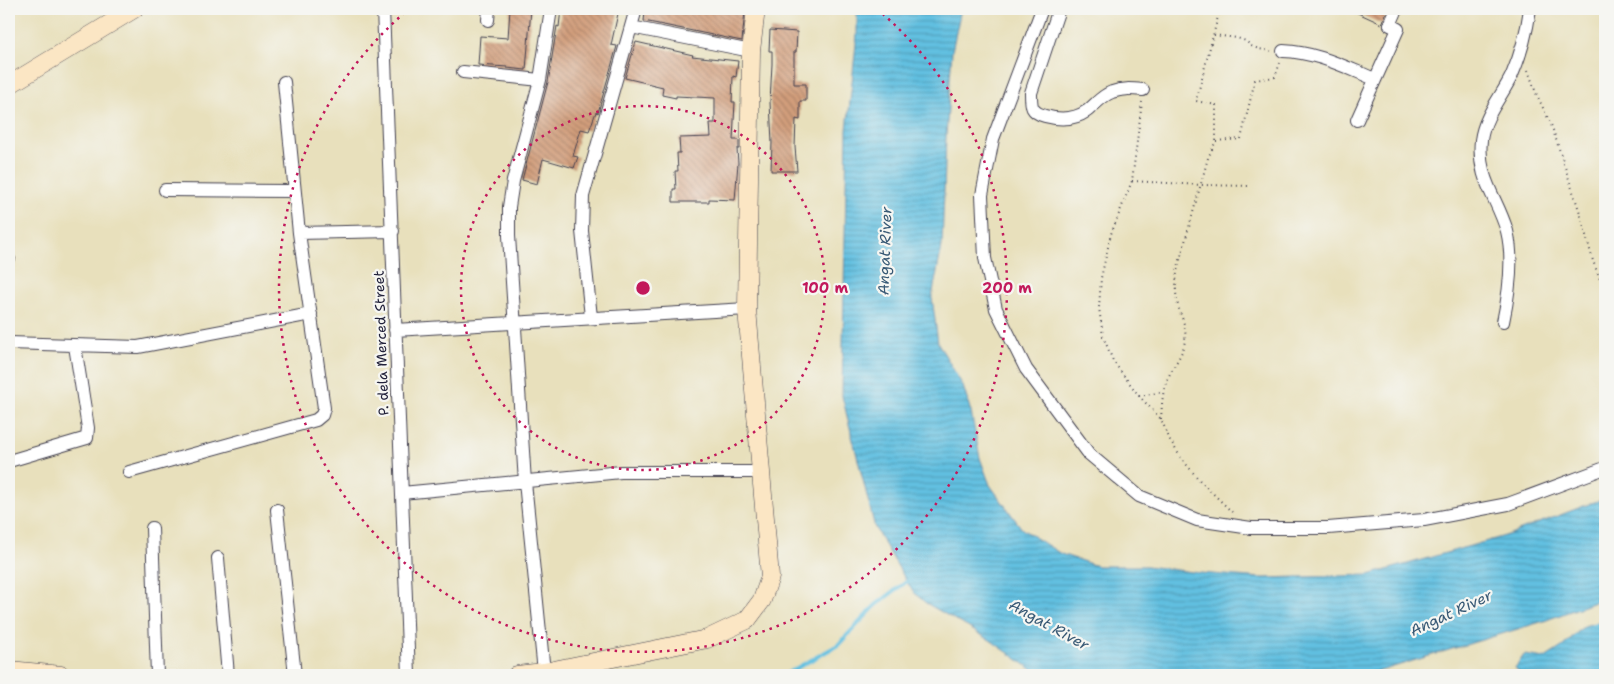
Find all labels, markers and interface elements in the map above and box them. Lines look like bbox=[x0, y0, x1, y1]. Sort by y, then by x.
water label: Angat River bbox=[873, 206, 897, 296]
street label: P. dela Merced Street bbox=[369, 270, 393, 416]
text: 100 m bbox=[802, 278, 848, 298]
text: 200 m bbox=[982, 278, 1032, 298]
centre of rings bbox=[634, 279, 652, 297]
water label: Angat River bbox=[1407, 585, 1496, 641]
water label: Angat River bbox=[1005, 595, 1093, 656]

